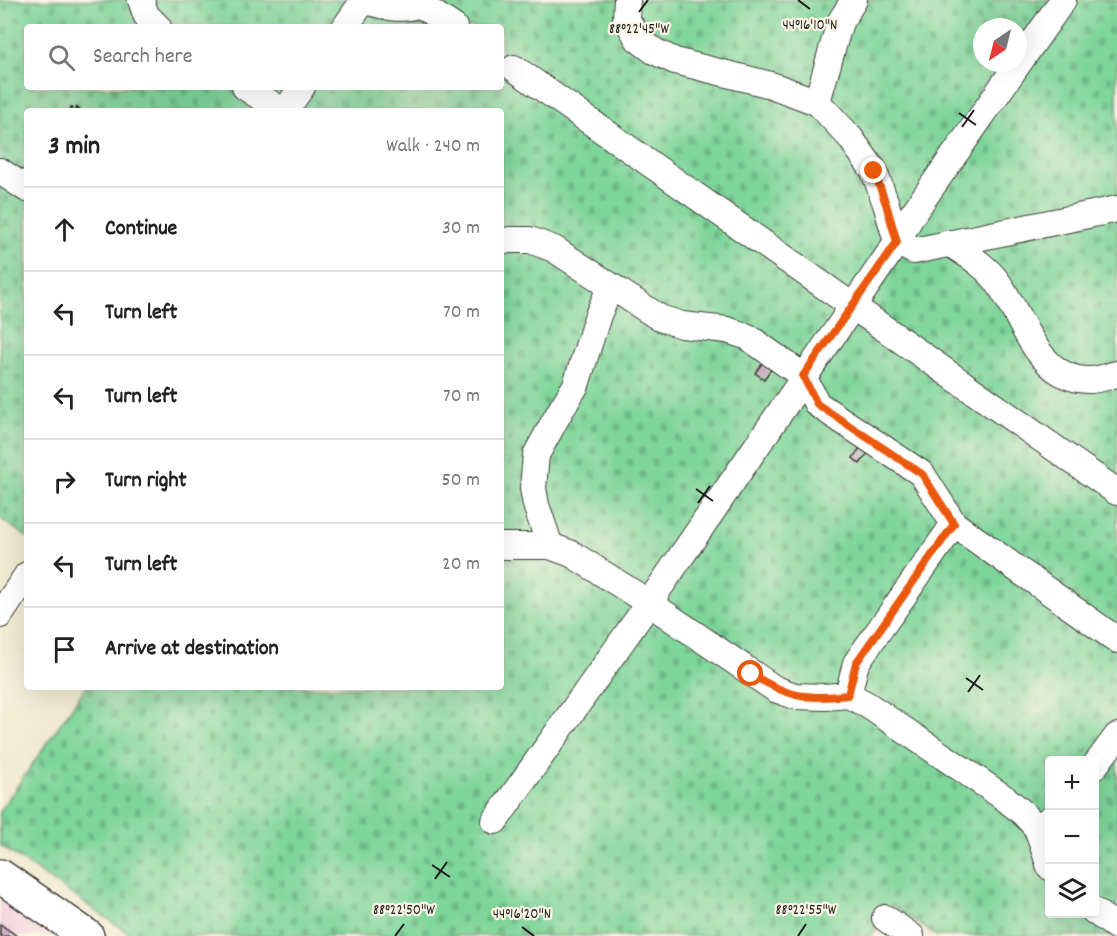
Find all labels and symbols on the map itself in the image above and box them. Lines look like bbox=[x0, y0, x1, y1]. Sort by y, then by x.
text: 44°16'10"N bbox=[782, 15, 838, 37]
north arrow bbox=[973, 18, 1027, 72]
text: 88°22'45"W bbox=[609, 19, 669, 41]
route end bbox=[860, 157, 886, 183]
route start bbox=[737, 660, 763, 686]
text: 88°22'50"W bbox=[373, 900, 435, 922]
text: 88°22'55"W bbox=[776, 900, 837, 922]
text: 44°16'20"N bbox=[493, 904, 551, 926]

